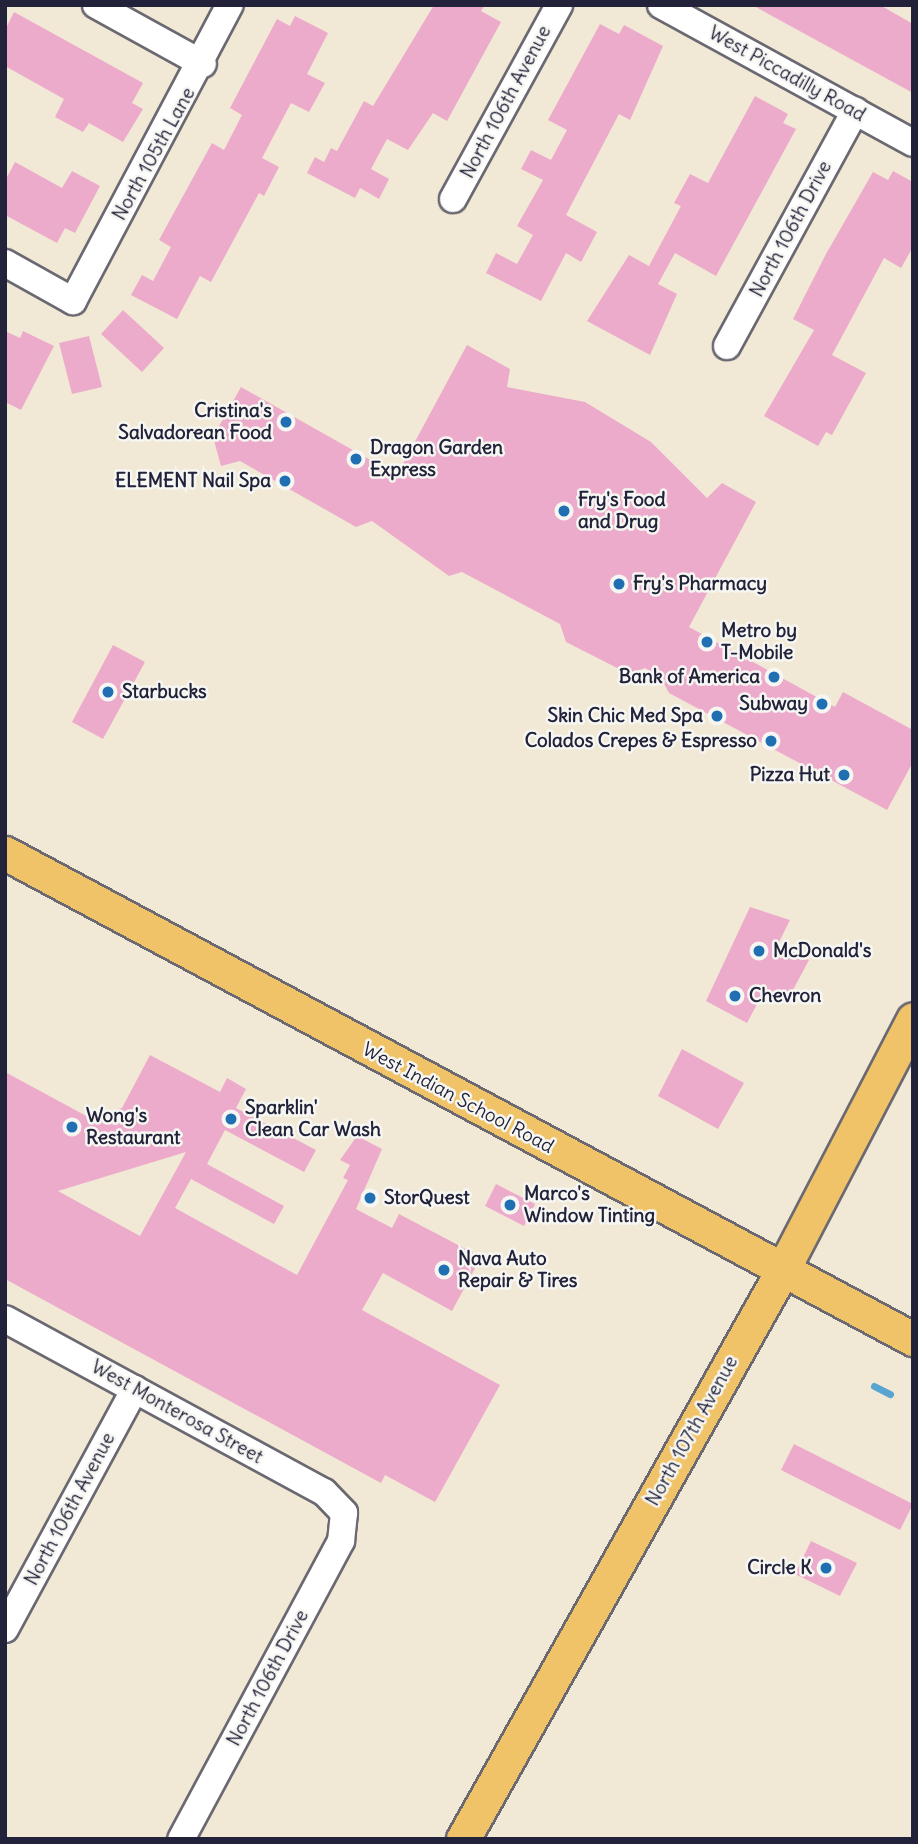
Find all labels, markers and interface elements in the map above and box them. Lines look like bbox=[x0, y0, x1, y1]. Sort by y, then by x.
street label: West Piccadilly Road bbox=[705, 21, 869, 127]
street label: North 106th Avenue bbox=[456, 22, 556, 182]
street label: North 105th Lane bbox=[108, 84, 200, 224]
street label: North 106th Drive bbox=[745, 157, 837, 301]
place label: Cristina's Salvadorean Food bbox=[118, 400, 272, 444]
marker: Cristina's Salvadorean Food bbox=[278, 414, 294, 430]
place label: Dragon Garden Express bbox=[370, 437, 503, 481]
marker: Dragon Garden Express bbox=[348, 451, 364, 467]
place label: ELEMENT Nail Spa bbox=[115, 470, 271, 492]
marker: ELEMENT Nail Spa bbox=[277, 473, 293, 489]
place label: Fry's Food and Drug bbox=[578, 489, 666, 533]
marker: Fry's Food and Drug bbox=[556, 503, 572, 519]
place label: Fry's Pharmacy bbox=[633, 573, 767, 595]
marker: Fry's Pharmacy bbox=[611, 576, 627, 592]
place label: Metro by T-Mobile bbox=[721, 620, 797, 664]
marker: Metro by T-Mobile bbox=[699, 634, 715, 650]
place label: Bank of America bbox=[619, 666, 760, 688]
marker: Bank of America bbox=[766, 669, 782, 685]
place label: Starbucks bbox=[122, 681, 207, 703]
marker: Starbucks bbox=[100, 684, 116, 700]
place label: Subway bbox=[739, 693, 808, 715]
marker: Subway bbox=[814, 696, 830, 712]
place label: Skin Chic Med Spa bbox=[548, 705, 703, 727]
marker: Skin Chic Med Spa bbox=[709, 708, 725, 724]
place label: Colados Crepes & Espresso bbox=[525, 730, 757, 752]
marker: Colados Crepes & Espresso bbox=[763, 733, 779, 749]
place label: Pizza Hut bbox=[750, 764, 830, 786]
marker: Pizza Hut bbox=[836, 767, 852, 783]
place label: McDonald's bbox=[773, 940, 871, 962]
marker: McDonald's bbox=[751, 943, 767, 959]
place label: Chevron bbox=[749, 985, 821, 1007]
marker: Chevron bbox=[727, 988, 743, 1004]
street label: West Indian School Road bbox=[359, 1038, 557, 1158]
place label: Sparklin' Clean Car Wash bbox=[245, 1097, 381, 1141]
place label: Wong's Restaurant bbox=[86, 1105, 180, 1149]
marker: Sparklin' Clean Car Wash bbox=[223, 1111, 239, 1127]
marker: Wong's Restaurant bbox=[64, 1119, 80, 1135]
place label: Marco's Window Tinting bbox=[524, 1183, 655, 1227]
place label: StorQuest bbox=[384, 1187, 470, 1209]
marker: StorQuest bbox=[362, 1190, 378, 1206]
marker: Marco's Window Tinting bbox=[502, 1197, 518, 1213]
place label: Nava Auto Repair & Tires bbox=[458, 1248, 577, 1292]
marker: Nava Auto Repair & Tires bbox=[436, 1262, 452, 1278]
street label: North 107th Avenue bbox=[641, 1352, 743, 1510]
street label: West Monterosa Street bbox=[87, 1355, 267, 1469]
street label: North 106th Avenue bbox=[20, 1429, 120, 1589]
place label: Circle K bbox=[747, 1557, 812, 1579]
marker: Circle K bbox=[818, 1560, 834, 1576]
street label: North 106th Drive bbox=[222, 1606, 314, 1750]

